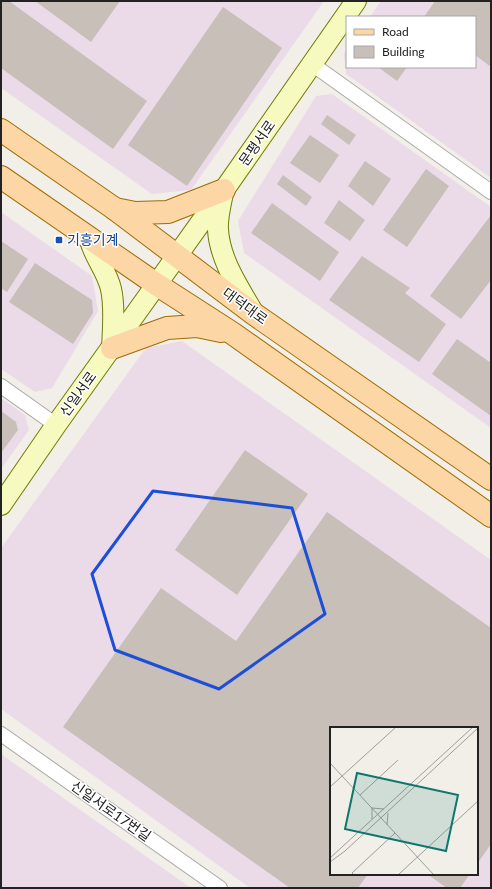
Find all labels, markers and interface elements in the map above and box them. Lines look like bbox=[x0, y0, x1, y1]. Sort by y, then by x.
legend bbox=[346, 16, 476, 68]
text: Road bbox=[382, 24, 409, 39]
text: Building bbox=[382, 44, 425, 59]
street label: 문평서로 bbox=[235, 117, 278, 169]
place label: 기흥기계 bbox=[67, 231, 119, 248]
marker: 기흥기계 bbox=[54, 235, 64, 245]
street label: 대덕대로 bbox=[219, 284, 271, 328]
street label: 신일서로 bbox=[56, 368, 100, 420]
inset map bbox=[330, 727, 478, 875]
street label: 신일서로17번길 bbox=[68, 777, 154, 844]

